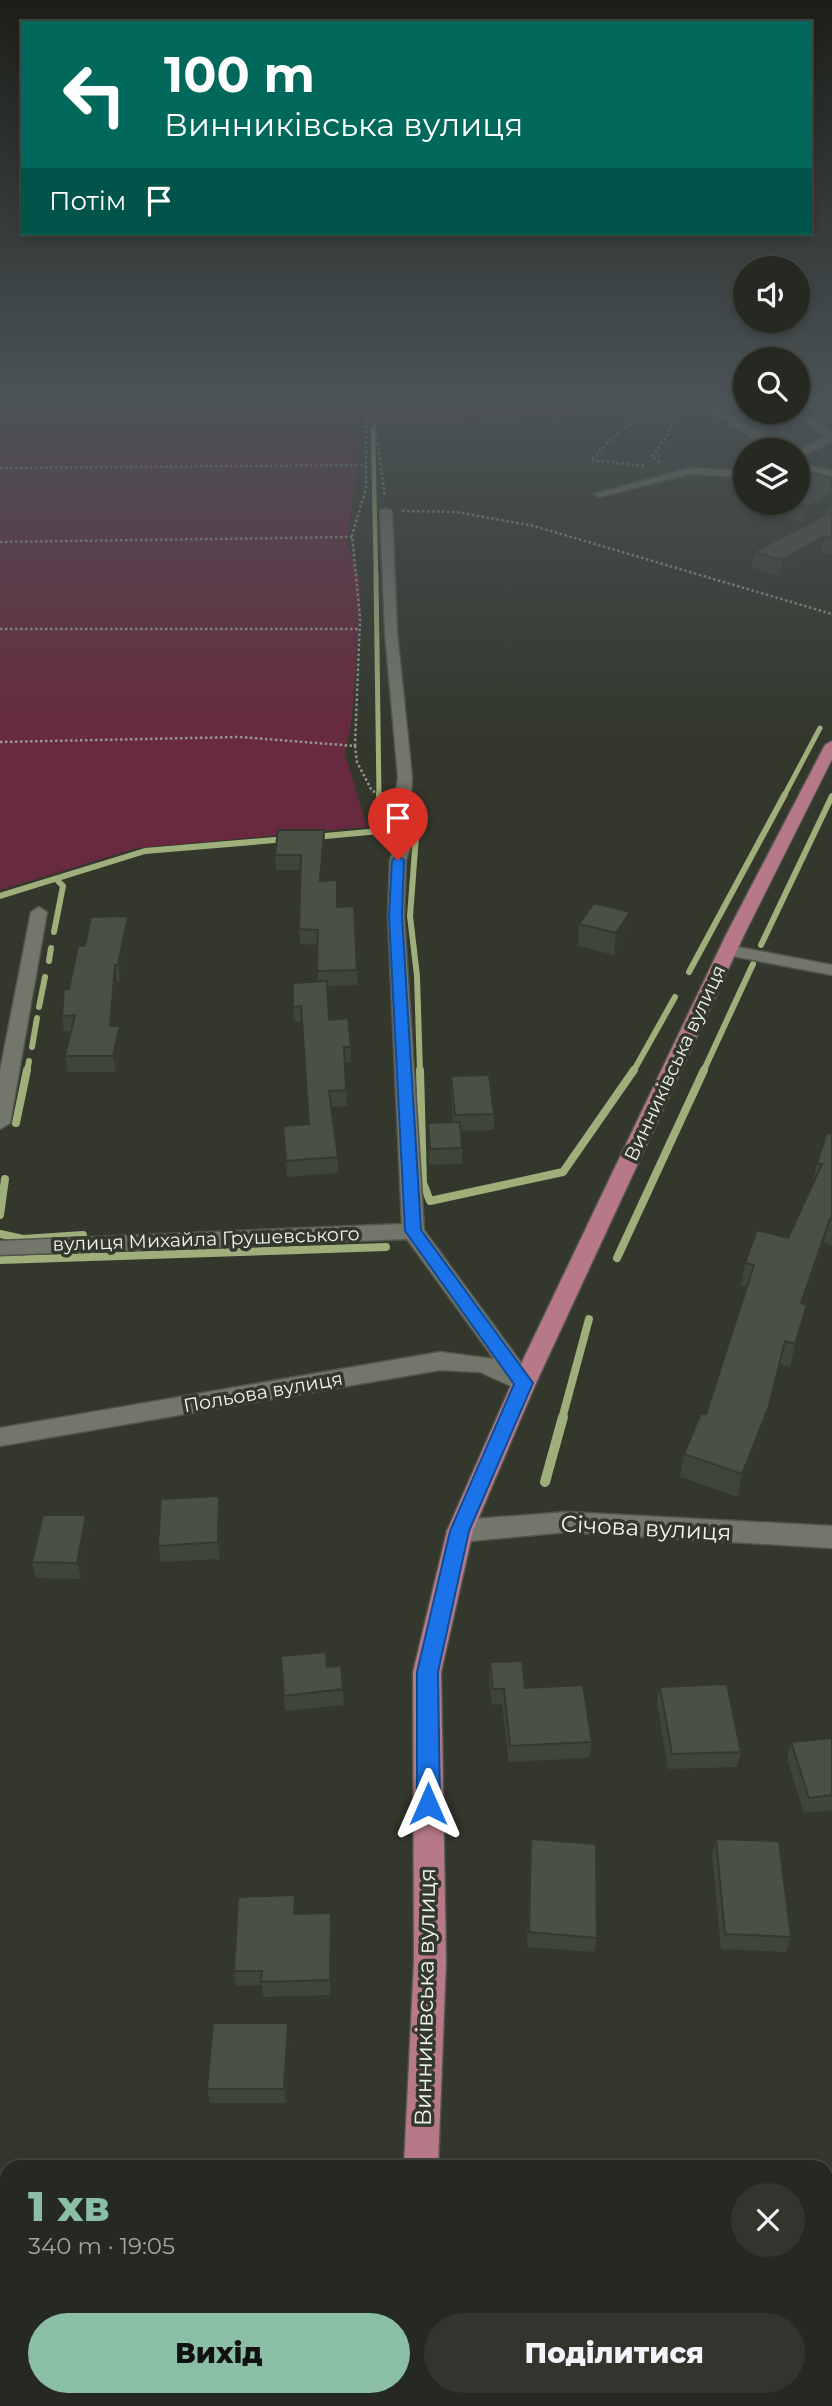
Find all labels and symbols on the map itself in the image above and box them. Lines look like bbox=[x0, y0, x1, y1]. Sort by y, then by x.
pin bbox=[368, 788, 428, 860]
street label: Винниківська вулиця bbox=[619, 961, 731, 1165]
street label: вулиця Михайла Грушевського bbox=[52, 1222, 360, 1256]
street label: Польова вулиця bbox=[182, 1367, 344, 1417]
street label: Січова вулиця bbox=[560, 1510, 732, 1546]
position arrow bbox=[391, 1767, 465, 1841]
street label: Винниківська вулиця bbox=[409, 1868, 441, 2126]

